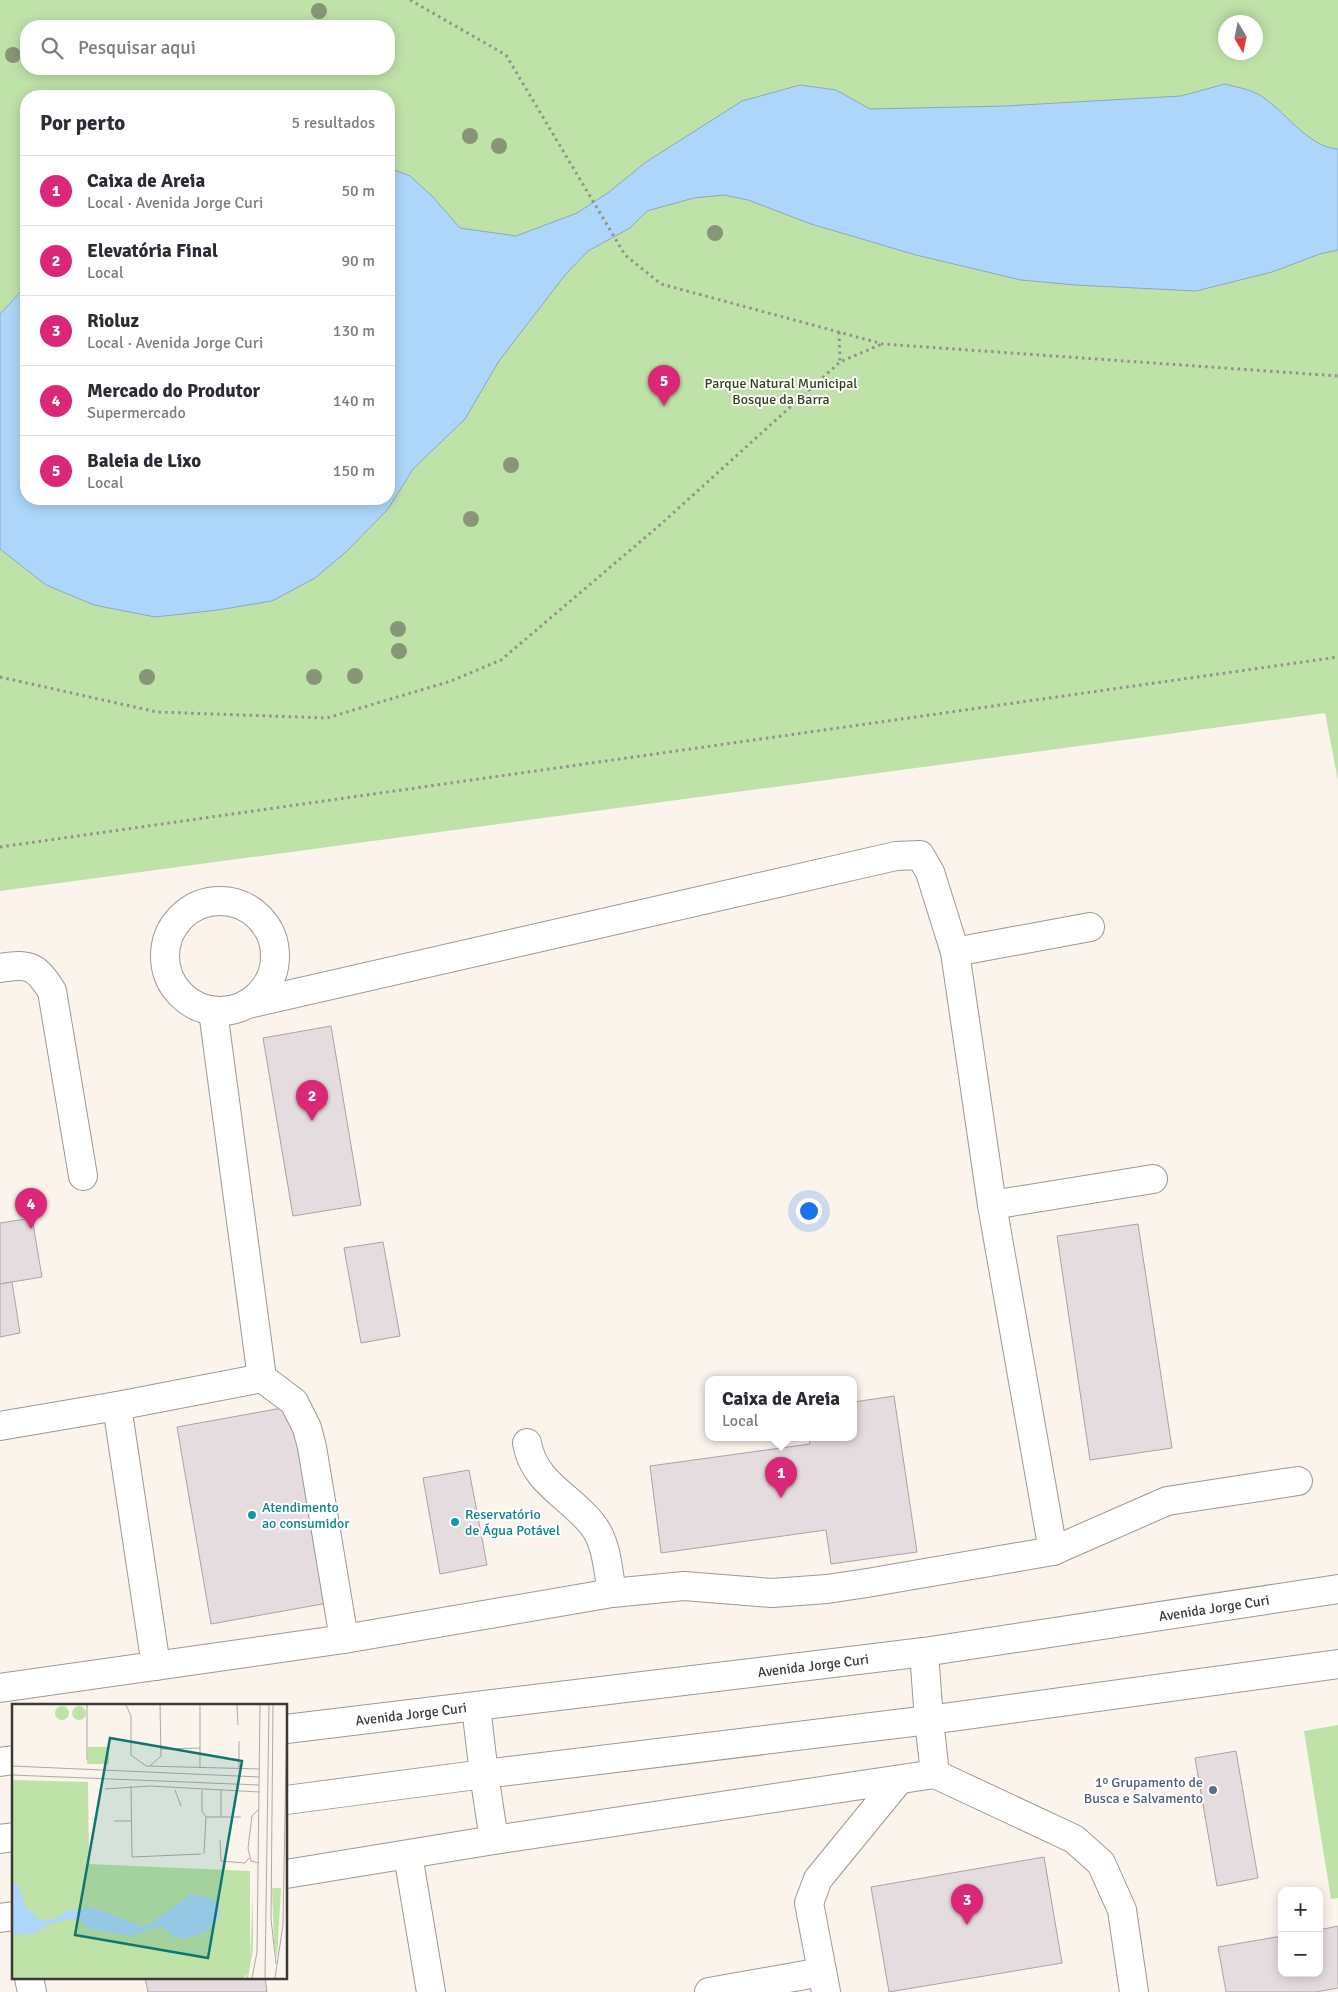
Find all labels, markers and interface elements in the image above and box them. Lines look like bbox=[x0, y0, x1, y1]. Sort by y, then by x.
north arrow bbox=[1218, 15, 1263, 60]
search box bbox=[20, 20, 395, 75]
icon: search bbox=[38, 34, 66, 62]
text: Pesquisar aqui bbox=[78, 36, 196, 60]
text: Por perto bbox=[40, 110, 125, 136]
text: 5 resultados bbox=[292, 113, 375, 133]
text: Caixa de Areia bbox=[87, 169, 205, 193]
text: 1 bbox=[52, 181, 60, 201]
text: 50 m bbox=[341, 181, 375, 201]
text: Local · Avenida Jorge Curi bbox=[87, 193, 263, 213]
text: Elevatória Final bbox=[87, 239, 218, 263]
text: 2 bbox=[52, 251, 60, 271]
text: 90 m bbox=[341, 251, 375, 271]
text: Local bbox=[87, 263, 124, 283]
text: Rioluz bbox=[87, 309, 139, 333]
text: 3 bbox=[52, 321, 60, 341]
text: 130 m bbox=[333, 321, 375, 341]
text: Local · Avenida Jorge Curi bbox=[87, 333, 263, 353]
pin: 5 bbox=[648, 365, 680, 406]
park label: Parque Natural Municipal Bosque da Barra bbox=[705, 375, 857, 408]
text: Mercado do Produtor bbox=[87, 379, 260, 403]
text: 4 bbox=[52, 391, 60, 411]
text: 140 m bbox=[333, 391, 375, 411]
text: Supermercado bbox=[87, 403, 186, 423]
text: Baleia de Lixo bbox=[87, 449, 201, 473]
text: 5 bbox=[52, 461, 60, 481]
text: 150 m bbox=[333, 461, 375, 481]
text: Local bbox=[87, 473, 124, 493]
pin: 2 bbox=[296, 1080, 328, 1121]
pin: 4 bbox=[15, 1188, 47, 1229]
your location bbox=[796, 1198, 822, 1224]
popup bbox=[705, 1376, 857, 1441]
text: Caixa de Areia bbox=[722, 1387, 840, 1411]
text: Local bbox=[722, 1411, 759, 1431]
pin: 1 bbox=[765, 1457, 797, 1498]
place label: Atendimento ao consumidor bbox=[262, 1499, 350, 1532]
place label: Reservatório de Água Potável bbox=[465, 1506, 560, 1539]
marker: Atendimento ao consumidor bbox=[246, 1509, 258, 1521]
marker: Reservatório de Água Potável bbox=[449, 1516, 461, 1528]
street label: Avenida Jorge Curi bbox=[1157, 1591, 1271, 1625]
street label: Avenida Jorge Curi bbox=[757, 1650, 870, 1681]
street label: Avenida Jorge Curi bbox=[354, 1699, 468, 1729]
inset map bbox=[12, 1704, 288, 1980]
place label: 1º Grupamento de Busca e Salvamento bbox=[1084, 1774, 1203, 1807]
marker: 1º Grupamento de Busca e Salvamento bbox=[1207, 1784, 1219, 1796]
pin: 3 bbox=[951, 1884, 983, 1925]
map controls bbox=[1278, 1887, 1323, 1977]
button: + bbox=[1278, 1887, 1323, 1932]
button: − bbox=[1278, 1932, 1323, 1977]

